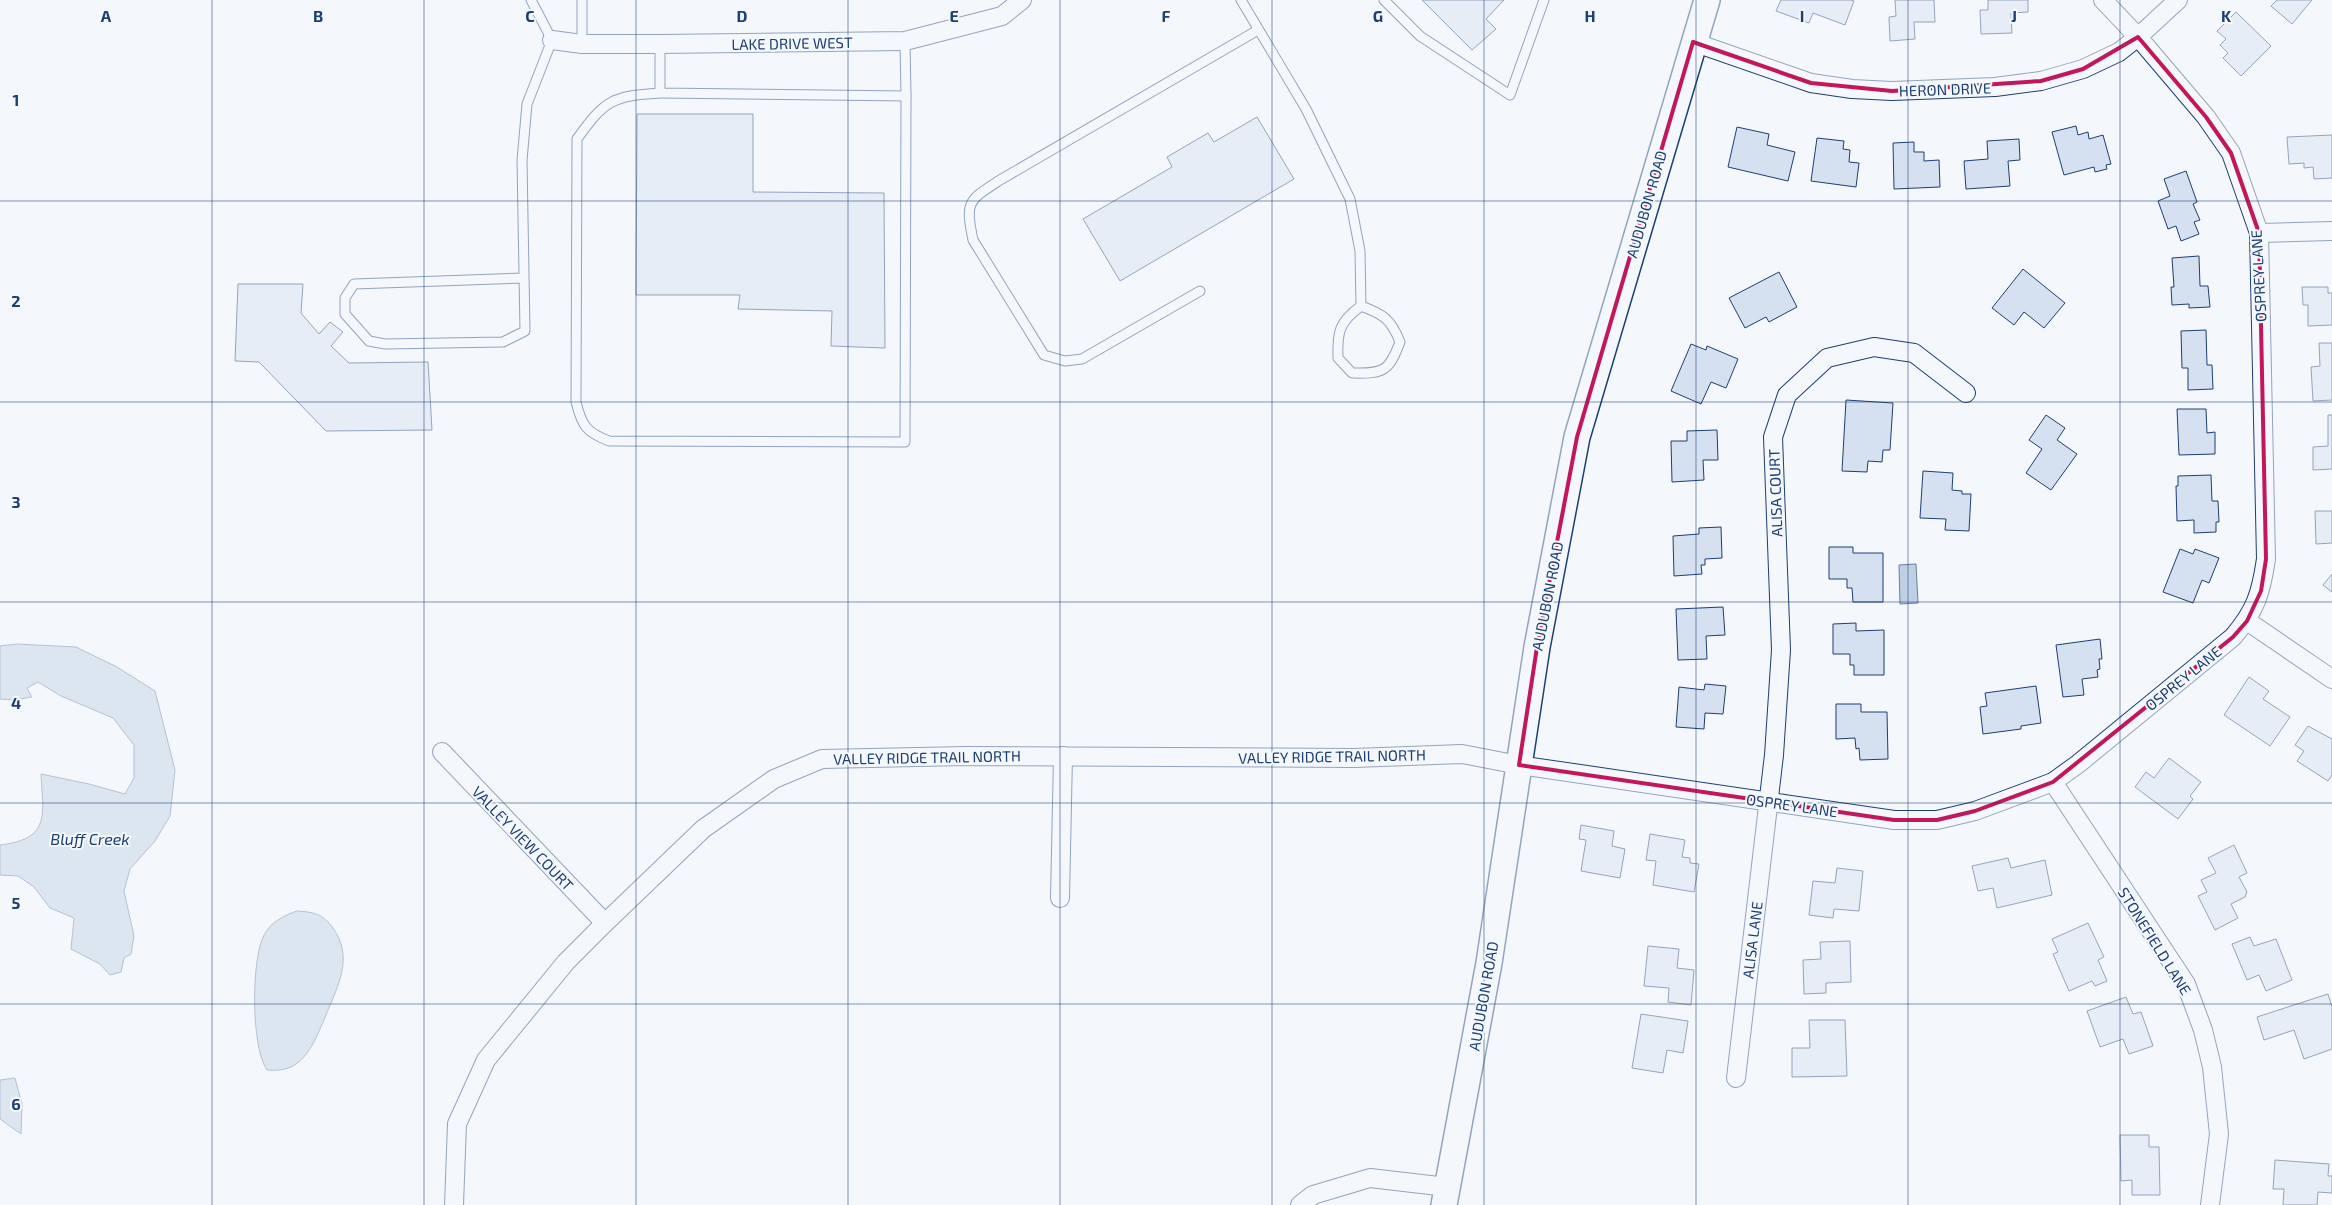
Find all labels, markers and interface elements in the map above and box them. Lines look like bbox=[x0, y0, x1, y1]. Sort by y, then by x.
text: A bbox=[101, 6, 112, 25]
text: B bbox=[313, 6, 323, 25]
text: C bbox=[525, 6, 535, 25]
text: D bbox=[737, 6, 748, 25]
text: E bbox=[949, 6, 959, 25]
text: F bbox=[1162, 6, 1171, 25]
text: G bbox=[1373, 6, 1383, 25]
text: H bbox=[1584, 6, 1596, 25]
text: I bbox=[1800, 6, 1804, 25]
text: J bbox=[2011, 6, 2017, 25]
text: K bbox=[2221, 6, 2232, 25]
street label: LAKE DRIVE WEST bbox=[731, 33, 853, 53]
street label: HERON DRIVE bbox=[1899, 78, 1991, 100]
text: 1 bbox=[13, 90, 19, 109]
street label: AUDUBON ROAD bbox=[1622, 148, 1670, 260]
street label: OSPREY LANE bbox=[2247, 229, 2269, 323]
text: 2 bbox=[11, 291, 21, 310]
street label: ALISA COURT bbox=[1764, 448, 1786, 537]
text: 3 bbox=[11, 492, 21, 511]
street label: AUDUBON ROAD bbox=[1528, 540, 1566, 652]
street label: OSPREY LANE bbox=[2141, 642, 2225, 714]
text: 4 bbox=[11, 693, 21, 712]
street label: VALLEY RIDGE TRAIL NORTH bbox=[1238, 745, 1426, 767]
street label: VALLEY RIDGE TRAIL NORTH bbox=[833, 746, 1021, 768]
street label: VALLEY VIEW COURT bbox=[469, 782, 578, 894]
street label: OSPREY LANE bbox=[1745, 790, 1839, 820]
water label: Bluff Creek bbox=[50, 829, 130, 848]
street label: STONEFIELD LANE bbox=[2115, 884, 2195, 998]
text: 5 bbox=[12, 893, 21, 912]
street label: ALISA LANE bbox=[1738, 900, 1766, 980]
street label: AUDUBON ROAD bbox=[1465, 940, 1502, 1052]
text: 6 bbox=[11, 1094, 21, 1113]

